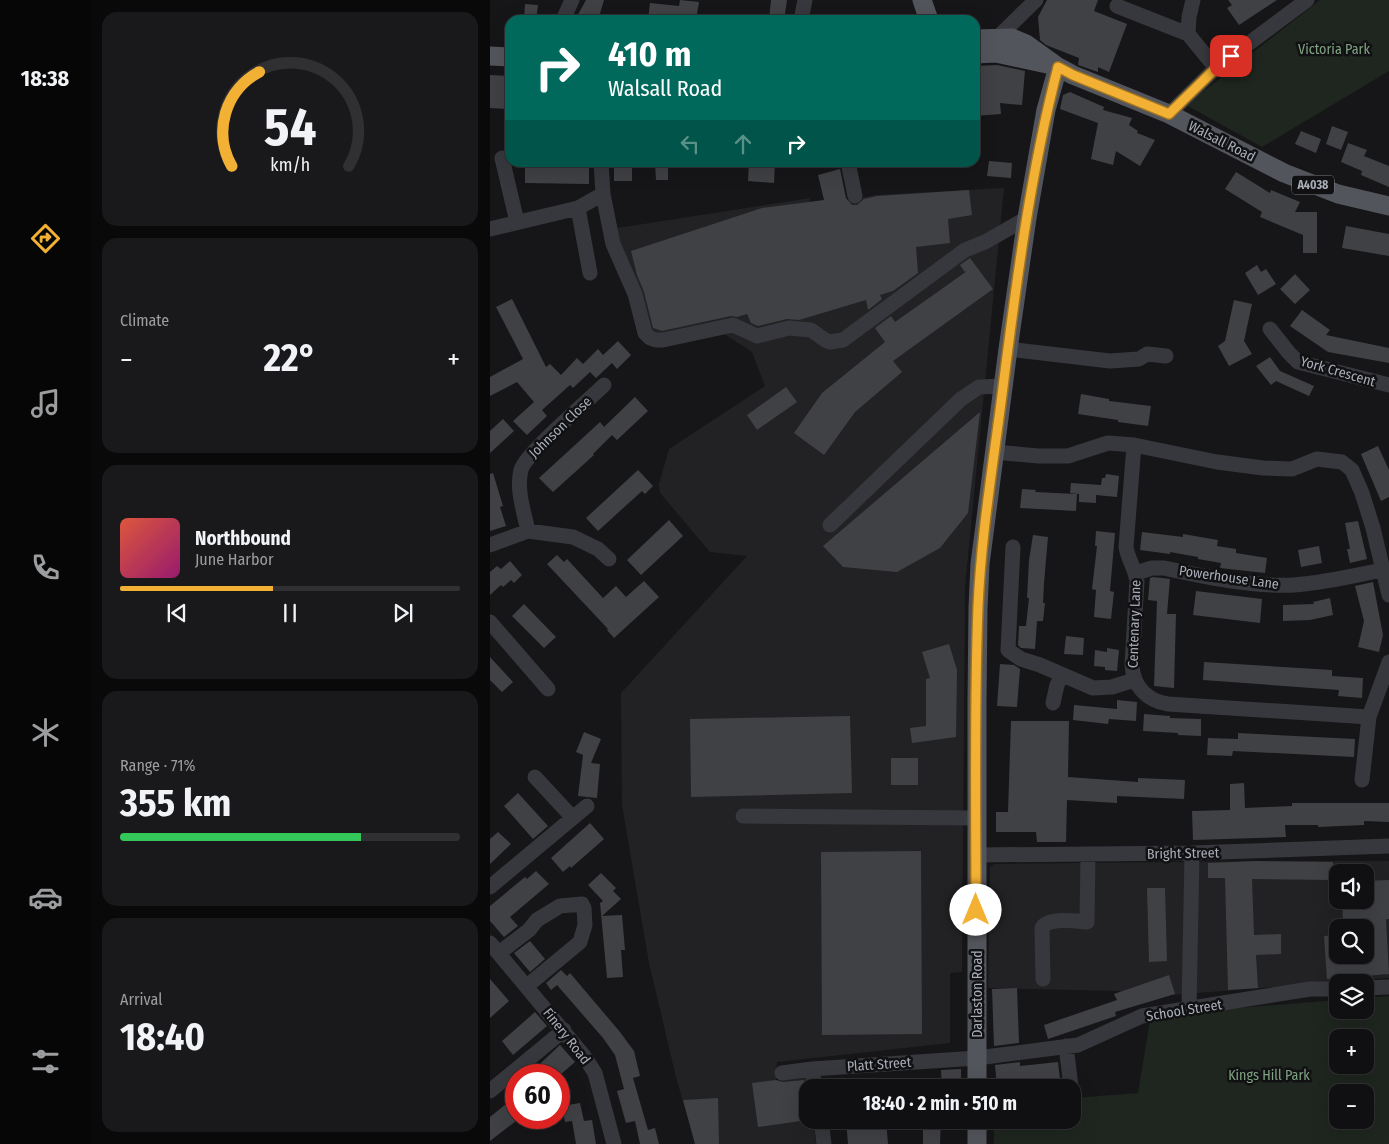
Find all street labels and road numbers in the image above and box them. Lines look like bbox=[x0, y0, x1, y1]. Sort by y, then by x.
street label: Walsall Road bbox=[1185, 117, 1258, 166]
road number: A4038 bbox=[1292, 176, 1334, 194]
street label: York Crescent bbox=[1298, 353, 1378, 390]
street label: Johnson Close bbox=[525, 393, 595, 462]
street label: Powerhouse Lane bbox=[1178, 562, 1280, 593]
street label: Centenary Lane bbox=[1124, 580, 1145, 668]
street label: Bright Street bbox=[1147, 844, 1220, 863]
street label: Darlaston Road bbox=[969, 950, 986, 1038]
street label: School Street bbox=[1145, 996, 1224, 1025]
street label: Finery Road bbox=[539, 1005, 594, 1068]
street label: Platt Street bbox=[846, 1054, 912, 1075]

